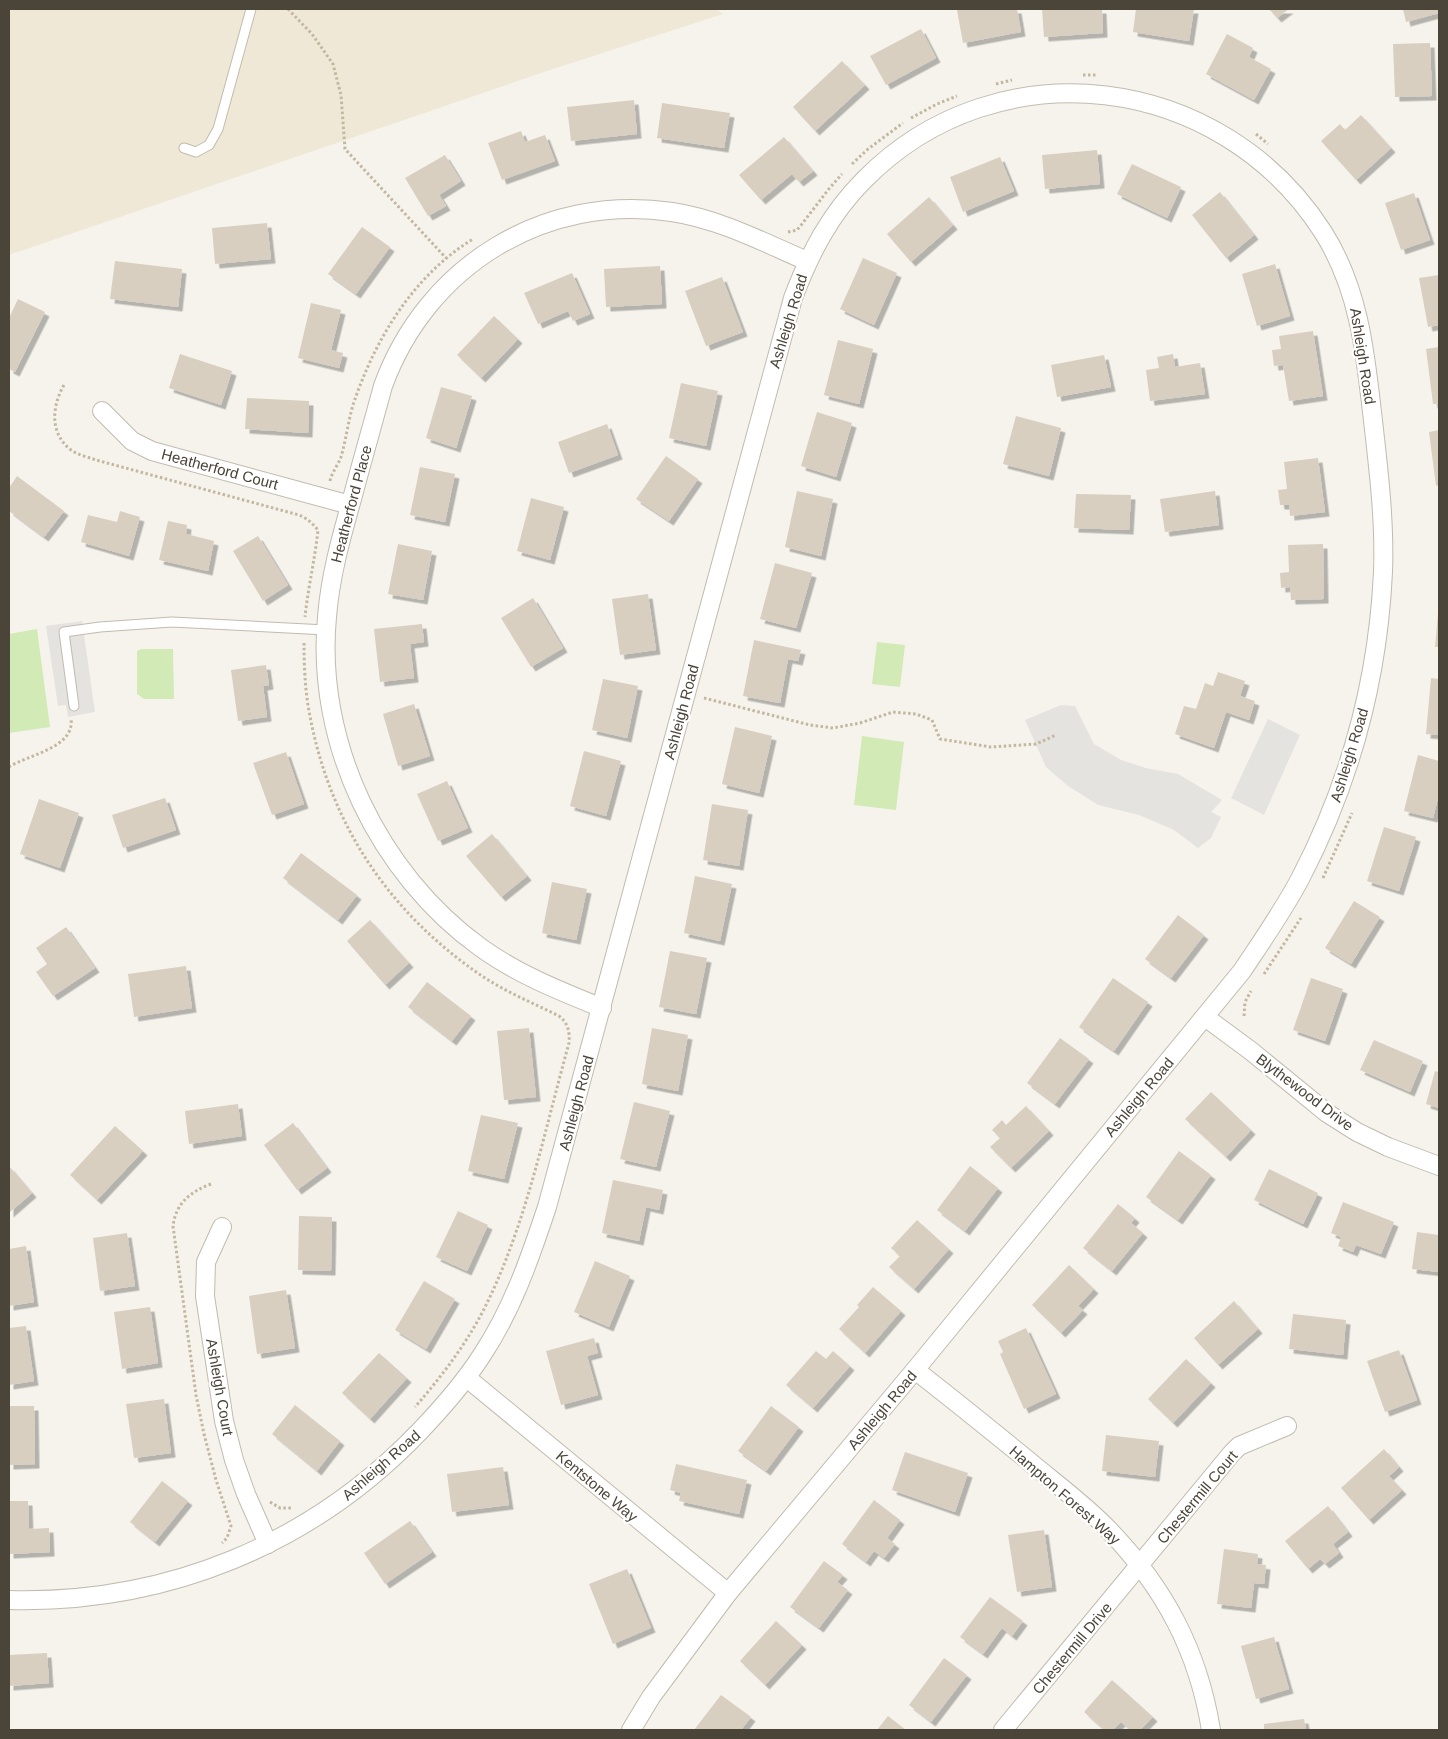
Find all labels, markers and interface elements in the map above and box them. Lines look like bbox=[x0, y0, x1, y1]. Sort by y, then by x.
street label: Ashleigh Road bbox=[766, 272, 810, 370]
street label: Ashleigh Road bbox=[1347, 306, 1379, 406]
street label: Heatherford Place bbox=[327, 443, 375, 565]
street label: Heatherford Court bbox=[160, 445, 281, 493]
street label: Ashleigh Road bbox=[660, 663, 702, 761]
street label: Ashleigh Road bbox=[1327, 706, 1371, 804]
street label: Blythewood Drive bbox=[1253, 1050, 1357, 1134]
street label: Ashleigh Road bbox=[555, 1054, 597, 1152]
street label: Ashleigh Road bbox=[1101, 1054, 1177, 1140]
street label: Ashleigh Court bbox=[203, 1337, 237, 1438]
street label: Ashleigh Road bbox=[844, 1367, 920, 1453]
street label: Ashleigh Road bbox=[339, 1427, 423, 1503]
street label: Hampton Forest Way bbox=[1006, 1442, 1124, 1548]
street label: Kentstone Way bbox=[553, 1447, 642, 1525]
street label: Chestermill Court bbox=[1153, 1447, 1241, 1547]
street label: Chestermill Drive bbox=[1029, 1599, 1115, 1697]

